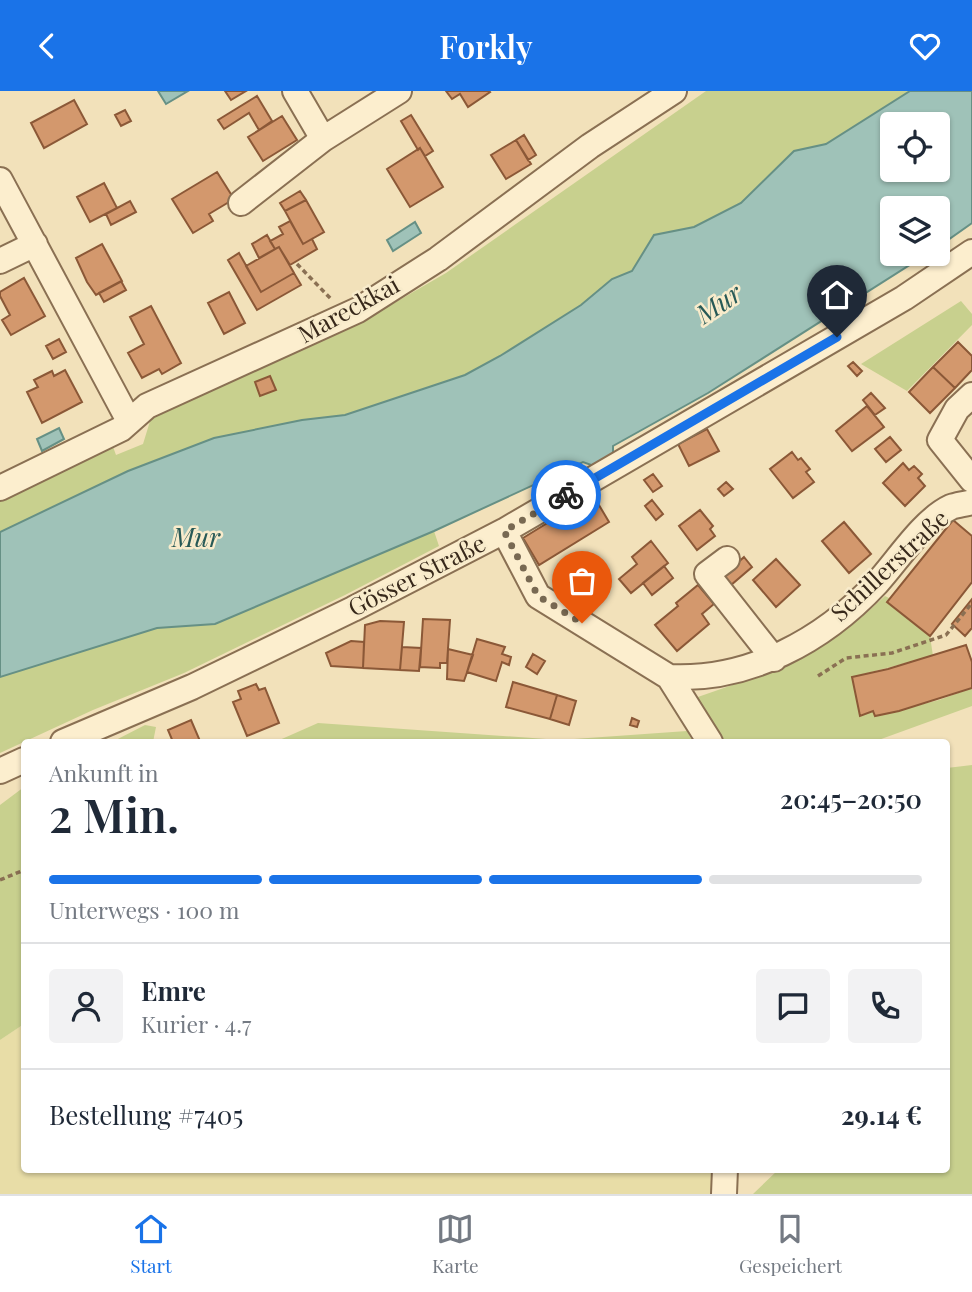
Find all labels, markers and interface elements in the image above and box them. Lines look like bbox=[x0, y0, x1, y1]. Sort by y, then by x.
text: Forkly bbox=[439, 24, 533, 67]
icon: back bbox=[28, 27, 66, 65]
icon: heart bbox=[906, 27, 944, 65]
map controls bbox=[880, 112, 950, 266]
button: locate bbox=[880, 112, 950, 182]
button: layers bbox=[880, 196, 950, 266]
pin bbox=[807, 265, 867, 337]
street label: Mareckkai bbox=[292, 267, 404, 349]
water label: Mur bbox=[688, 274, 749, 331]
icon: home bbox=[818, 276, 856, 314]
courier bbox=[531, 460, 601, 530]
icon: bike bbox=[547, 476, 585, 514]
street label: Schillerstraße bbox=[823, 502, 954, 627]
water label: Mur bbox=[171, 519, 221, 554]
street label: Gösser Straße bbox=[342, 526, 490, 623]
pin bbox=[552, 551, 612, 623]
icon: bag bbox=[563, 562, 601, 600]
text: Ankunft in bbox=[49, 757, 159, 788]
text: 20:45–20:50 bbox=[780, 781, 922, 816]
text: 2 Min. bbox=[49, 783, 179, 845]
text: Unterwegs · 100 m bbox=[49, 894, 239, 925]
button: person bbox=[49, 969, 123, 1043]
button: chat bbox=[756, 969, 830, 1043]
button: phone bbox=[848, 969, 922, 1043]
text: Emre bbox=[141, 973, 206, 1008]
text: Kurier · 4.7 bbox=[141, 1008, 251, 1039]
text: Bestellung #7405 bbox=[49, 1097, 243, 1132]
text: 29.14 € bbox=[841, 1097, 922, 1132]
tab: Start bbox=[130, 1210, 172, 1278]
tab: Karte bbox=[432, 1210, 479, 1278]
tab: Gespeichert bbox=[739, 1210, 842, 1278]

